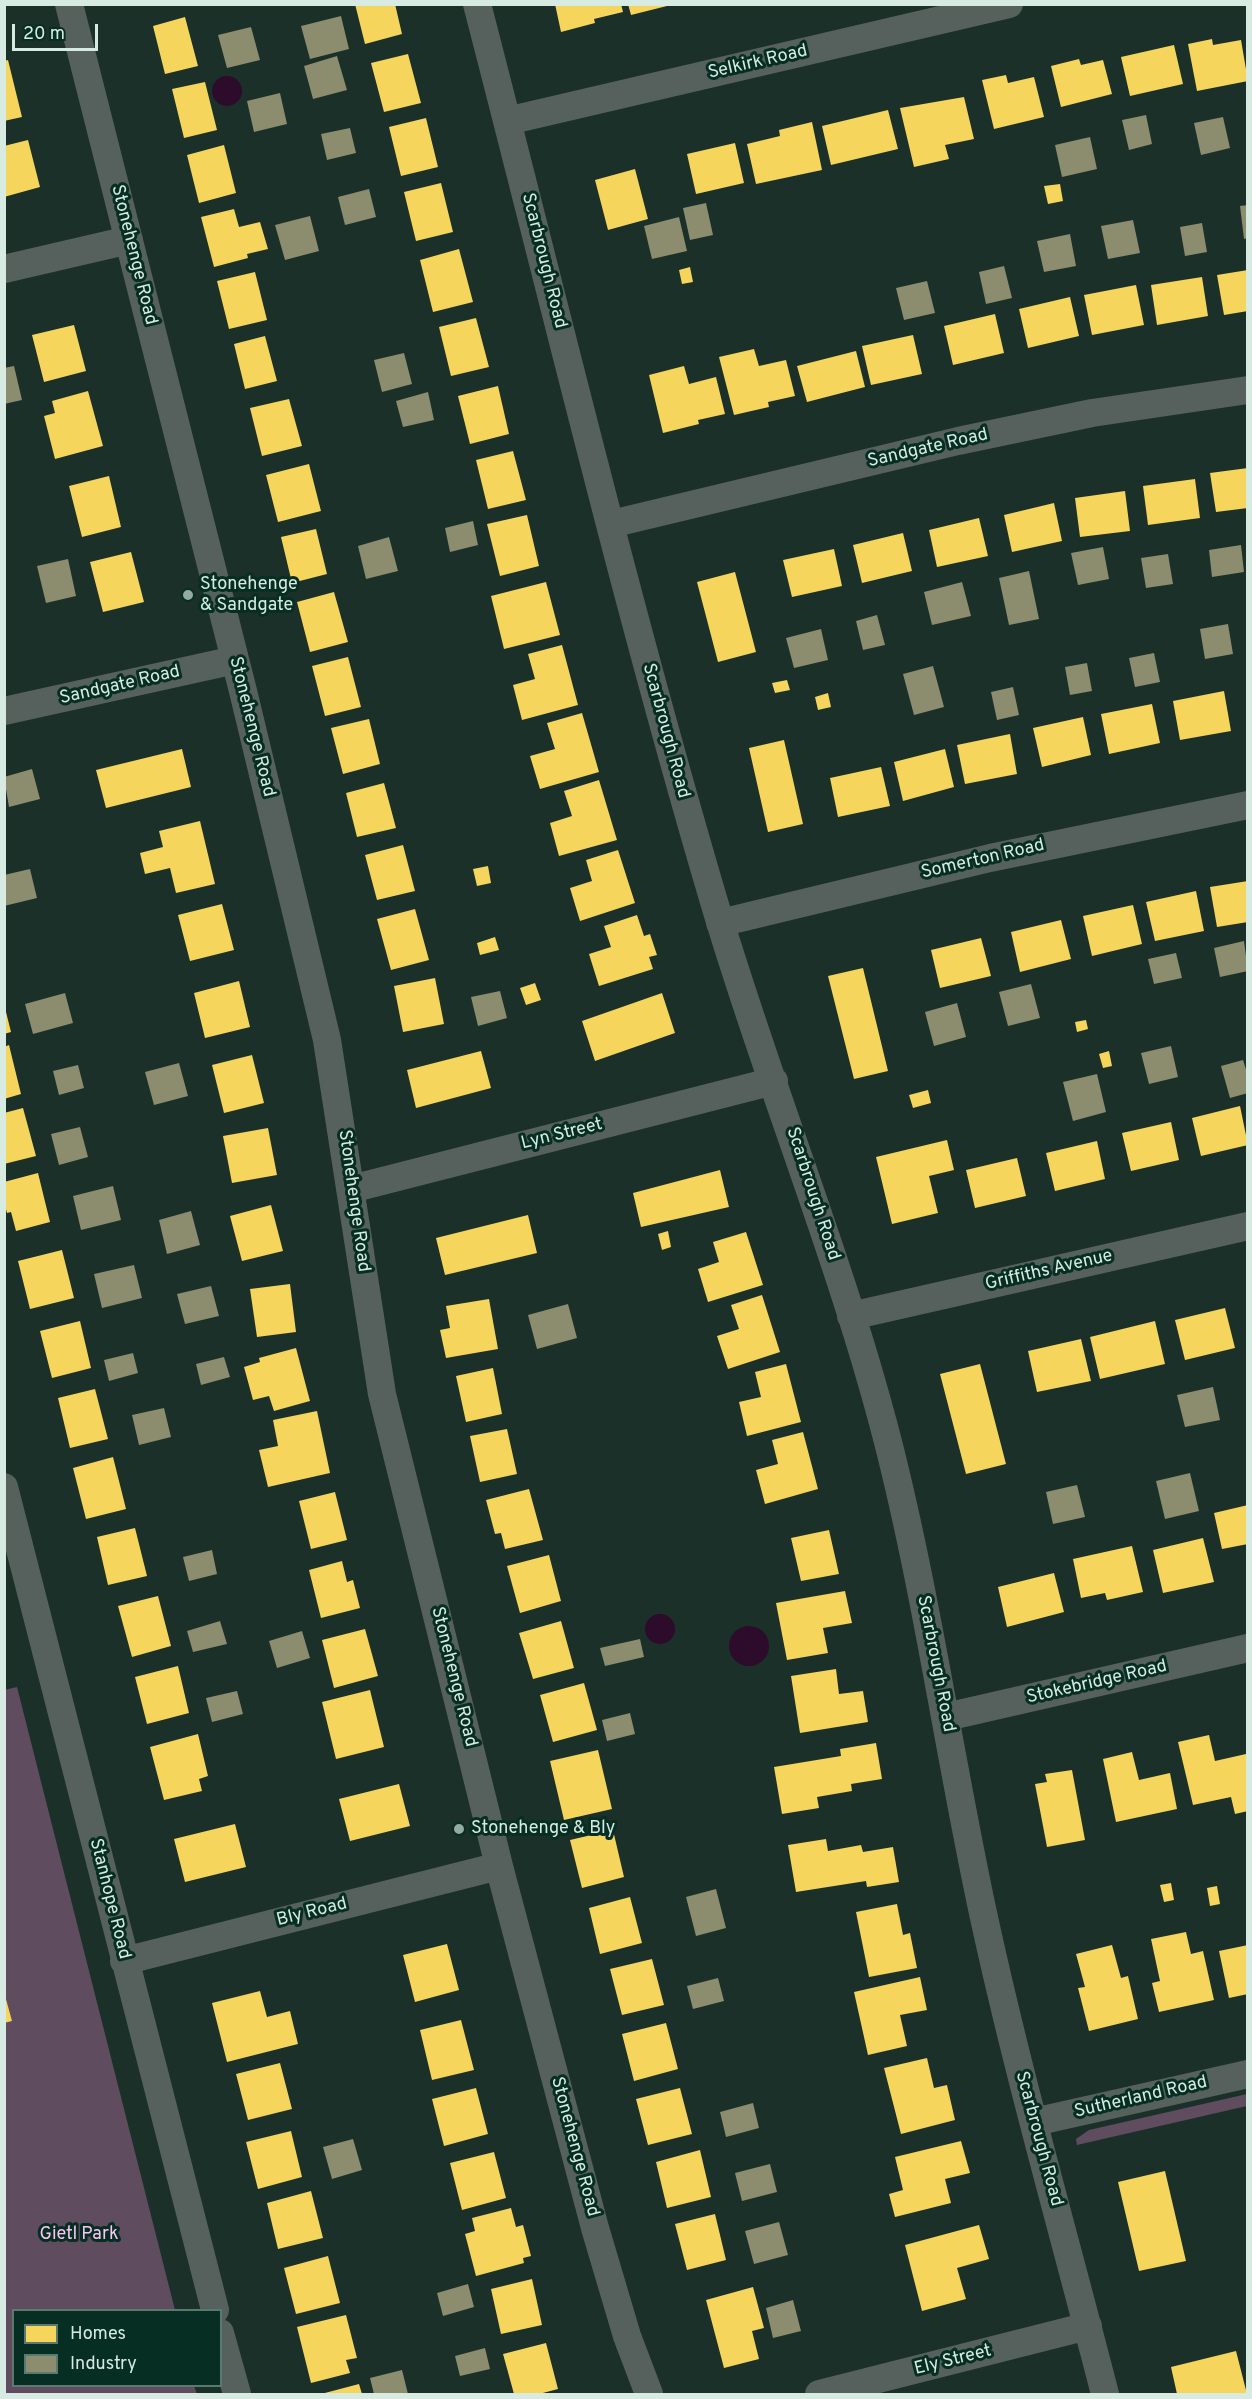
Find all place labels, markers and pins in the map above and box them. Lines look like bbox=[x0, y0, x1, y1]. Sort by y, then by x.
place label: Stonehenge & Sandgate bbox=[200, 574, 298, 616]
marker: Stonehenge & Sandgate bbox=[181, 588, 195, 602]
place label: Stonehenge & Bly bbox=[471, 1818, 615, 1840]
marker: Stonehenge & Bly bbox=[452, 1822, 466, 1836]

